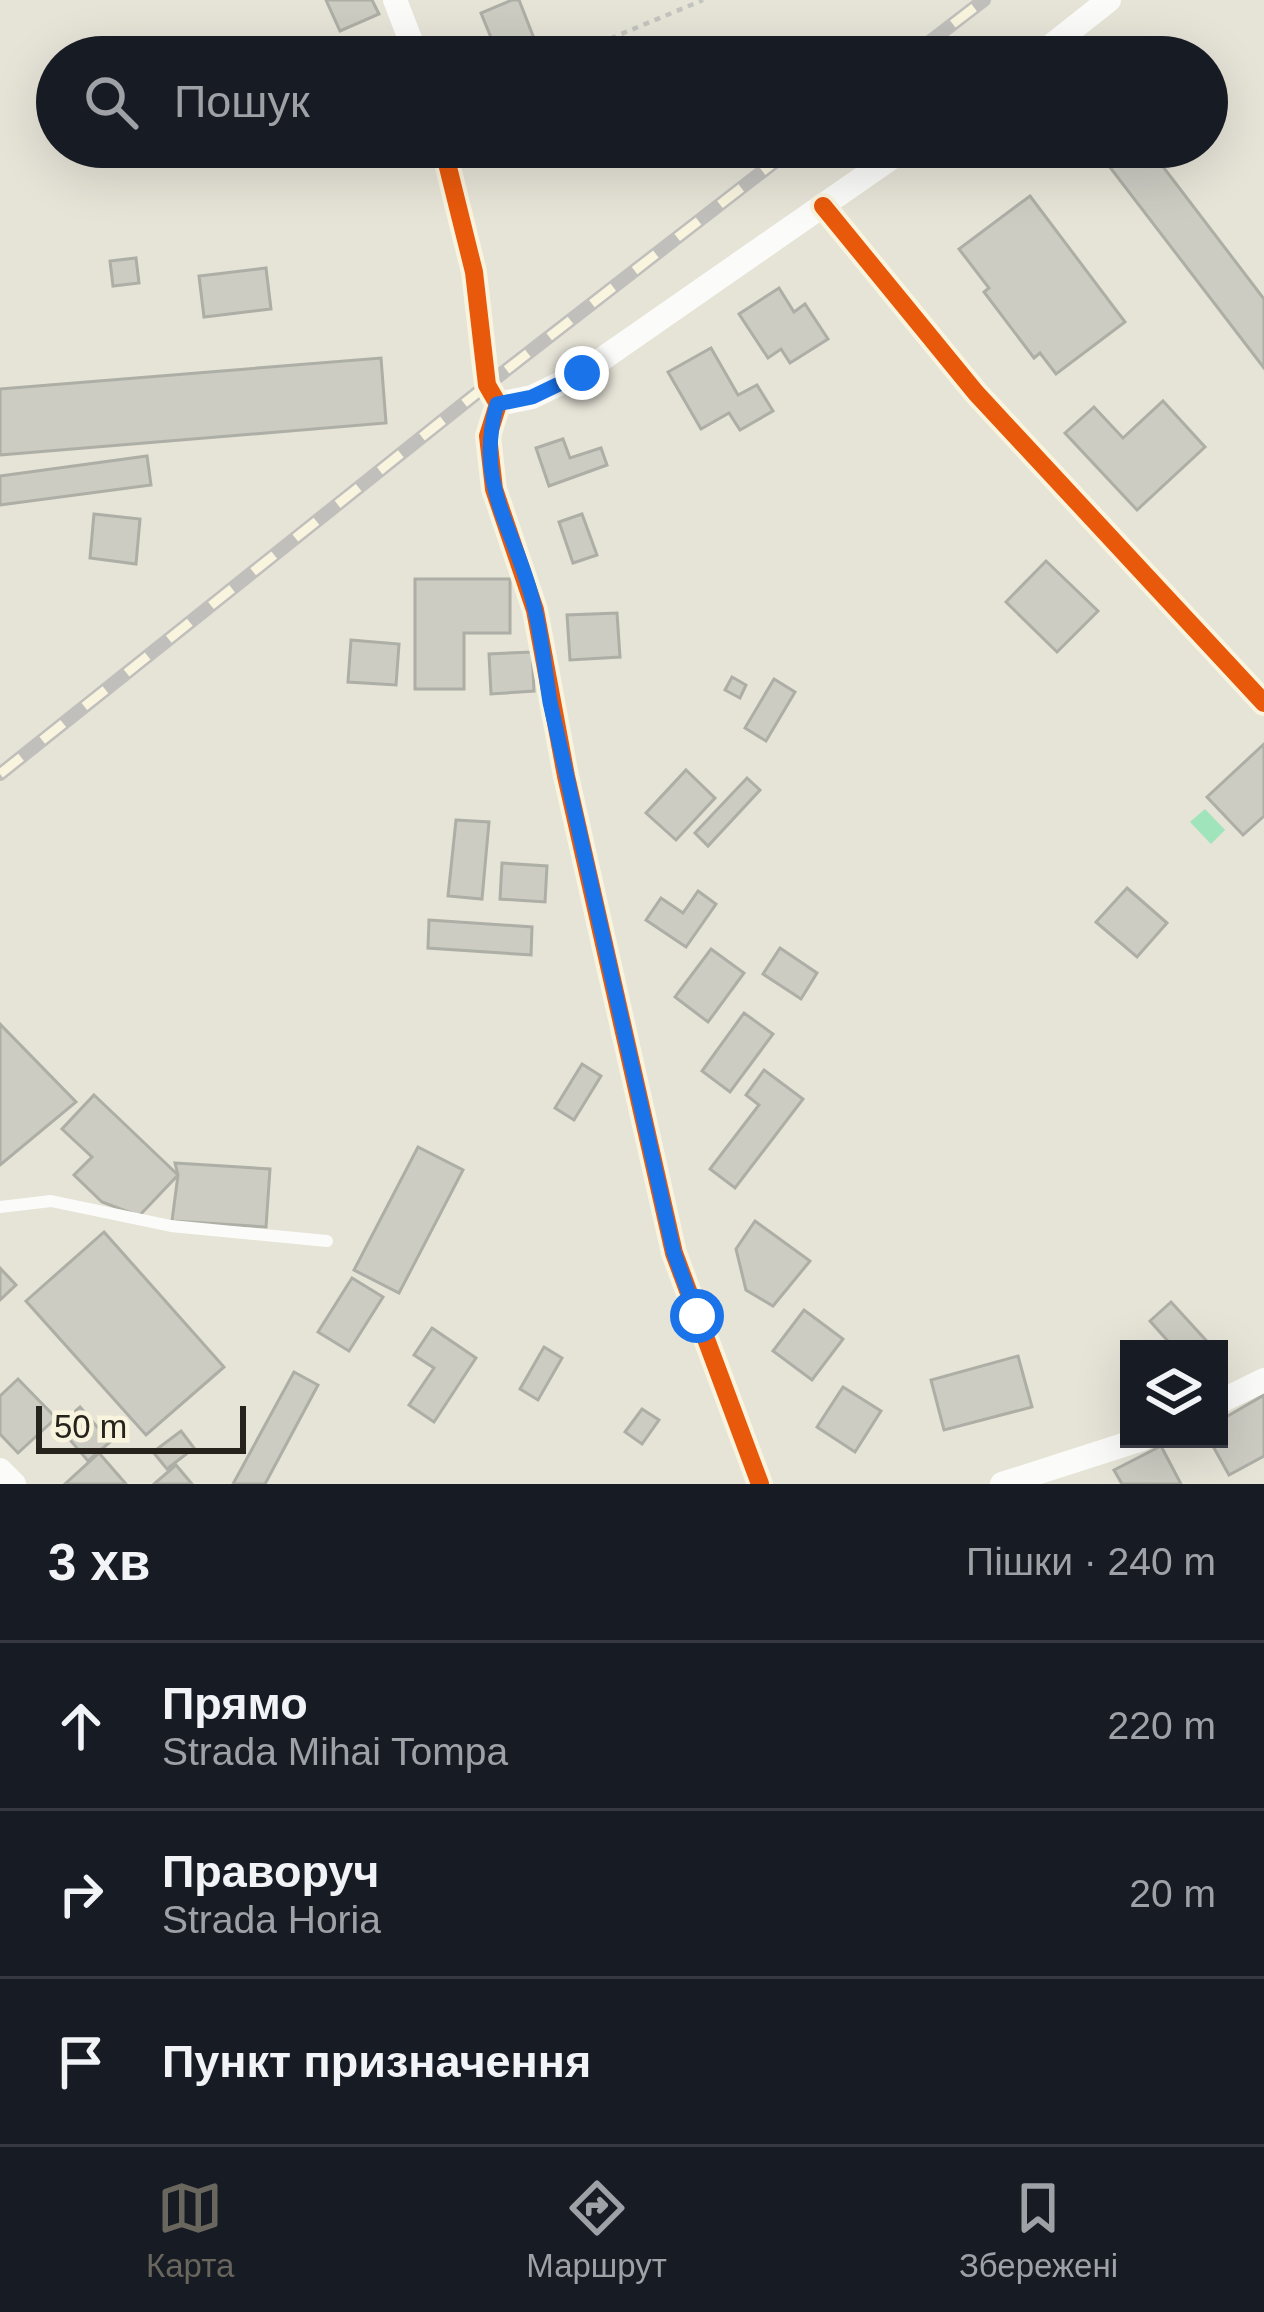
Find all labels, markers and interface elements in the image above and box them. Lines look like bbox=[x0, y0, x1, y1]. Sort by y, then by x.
search box bbox=[36, 36, 1228, 168]
icon: search bbox=[78, 69, 144, 135]
text: Пошук bbox=[174, 76, 310, 127]
route end bbox=[555, 346, 609, 400]
route start bbox=[670, 1289, 724, 1343]
map controls bbox=[1120, 1340, 1228, 1448]
button: layers bbox=[1120, 1340, 1228, 1448]
scale bar bbox=[36, 1400, 246, 1453]
text: 50 m bbox=[54, 1408, 127, 1445]
text: 3 хв bbox=[48, 1534, 150, 1591]
text: Пішки · 240 m bbox=[966, 1540, 1216, 1583]
text: Прямо bbox=[162, 1678, 308, 1729]
icon: ahead bbox=[48, 1693, 114, 1759]
text: 220 m bbox=[1108, 1704, 1216, 1747]
text: Strada Mihai Tompa bbox=[162, 1730, 508, 1773]
text: Праворуч bbox=[162, 1846, 379, 1897]
icon: right bbox=[48, 1861, 114, 1927]
text: 20 m bbox=[1129, 1872, 1216, 1915]
text: Strada Horia bbox=[162, 1898, 381, 1941]
icon: arrive bbox=[48, 2029, 114, 2095]
text: Пункт призначення bbox=[162, 2036, 591, 2087]
tab: Карта bbox=[146, 2175, 234, 2285]
tab: Маршрут bbox=[526, 2175, 667, 2285]
tab: Збережені bbox=[959, 2175, 1118, 2285]

